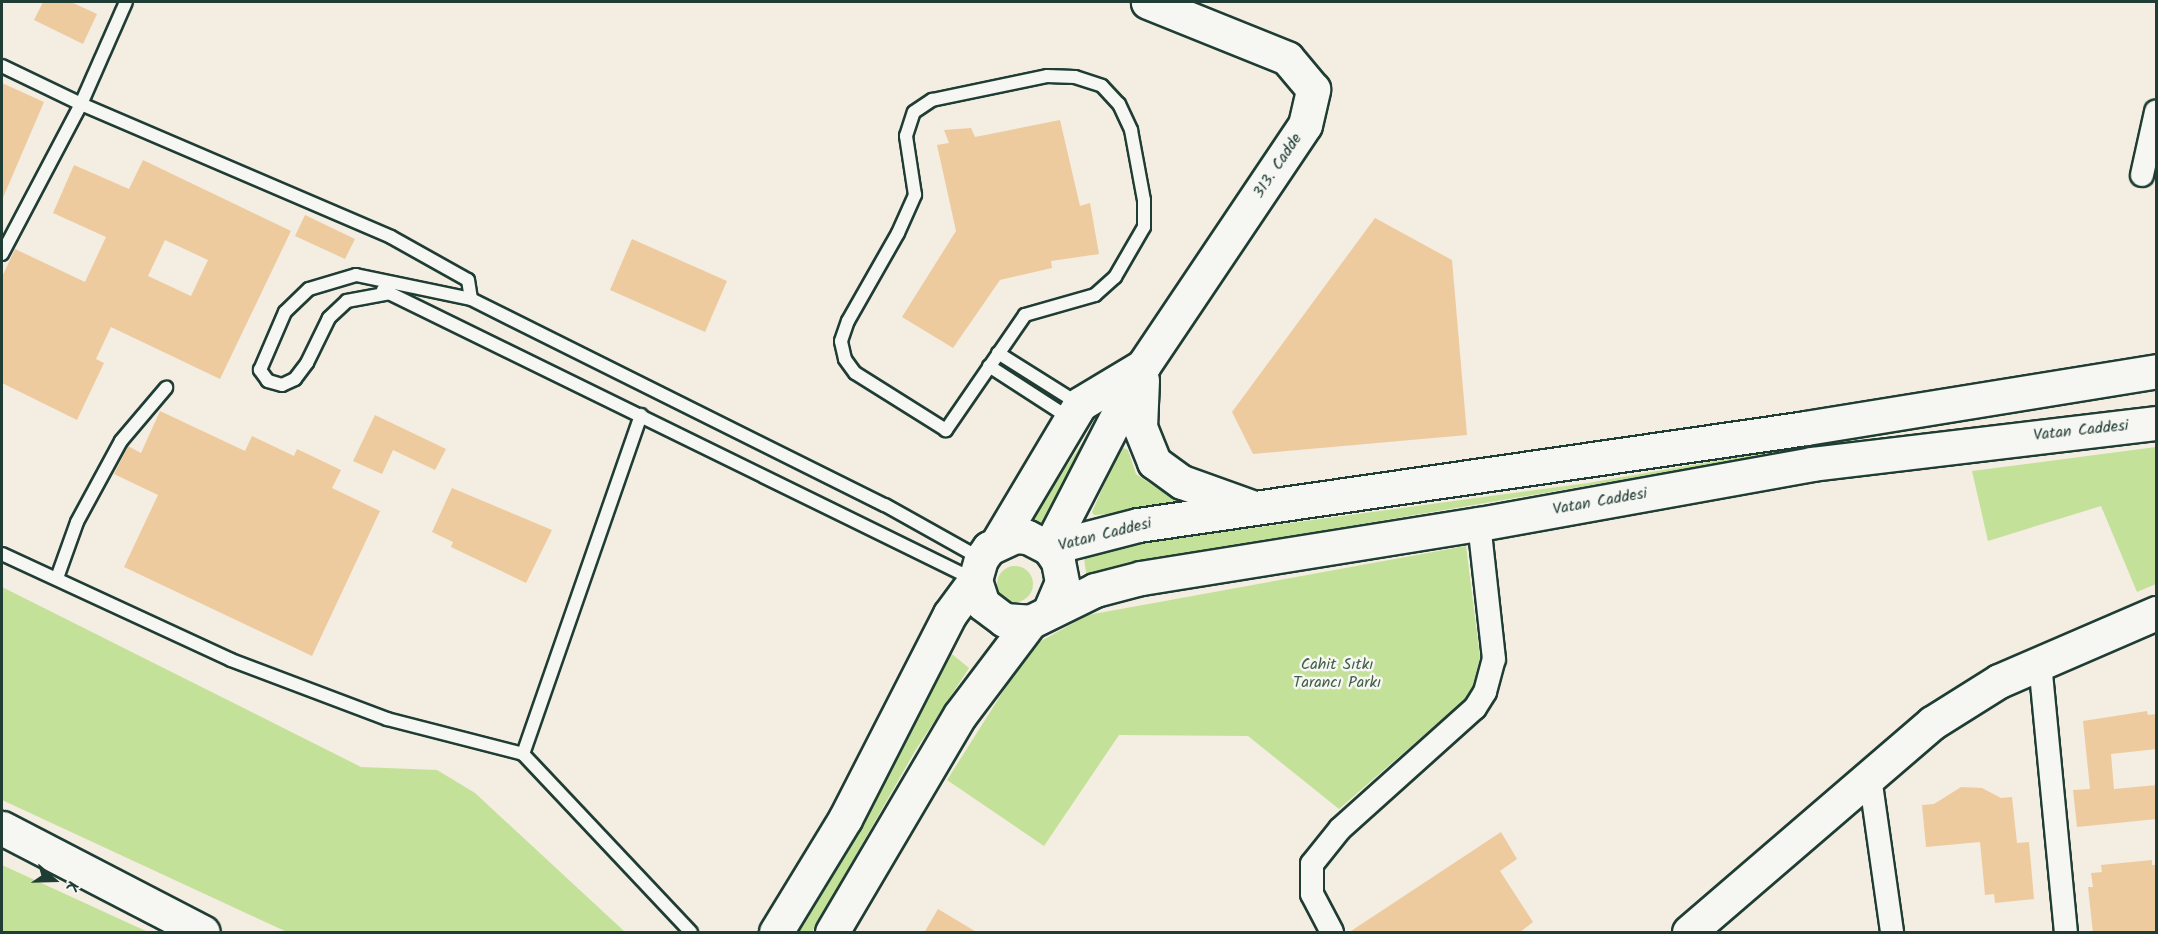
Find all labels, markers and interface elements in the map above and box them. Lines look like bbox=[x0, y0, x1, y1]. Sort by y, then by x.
street label: 313. Cadde bbox=[1249, 130, 1307, 202]
street label: Vatan Caddesi bbox=[2032, 416, 2130, 446]
street label: Vatan Caddesi bbox=[1551, 484, 1649, 520]
street label: Vatan Caddesi bbox=[1056, 514, 1154, 556]
park label: Cahit Sıtkı Tarancı Parkı bbox=[1293, 655, 1381, 693]
north arrow bbox=[24, 850, 84, 910]
text: K bbox=[58, 878, 85, 895]

